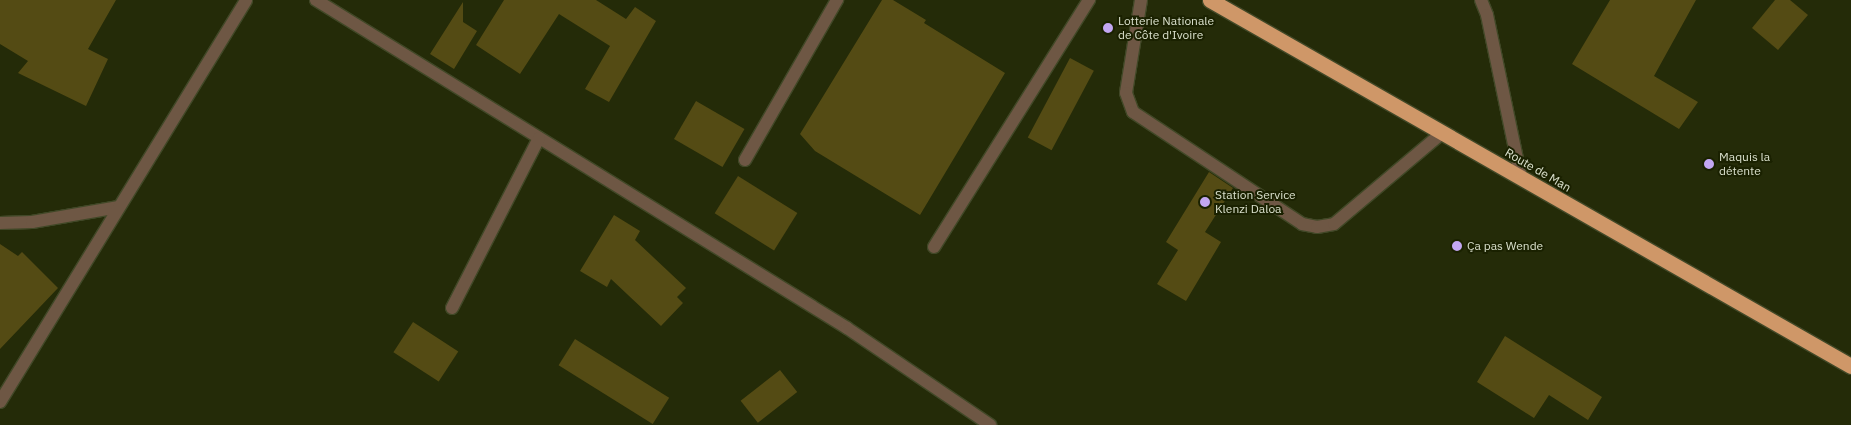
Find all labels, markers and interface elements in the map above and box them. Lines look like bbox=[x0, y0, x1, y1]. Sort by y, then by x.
place label: Lotterie Nationale de Côte d'Ivoire bbox=[1118, 14, 1214, 42]
marker: Lotterie Nationale de Côte d'Ivoire bbox=[1102, 22, 1114, 34]
street label: Route de Man bbox=[1502, 145, 1574, 195]
place label: Maquis la détente bbox=[1719, 150, 1770, 178]
marker: Maquis la détente bbox=[1703, 158, 1715, 170]
place label: Station Service Klenzi Daloa bbox=[1215, 188, 1296, 216]
marker: Station Service Klenzi Daloa bbox=[1199, 196, 1211, 208]
place label: Ça pas Wende bbox=[1467, 239, 1543, 253]
marker: Ça pas Wende bbox=[1451, 240, 1463, 252]

